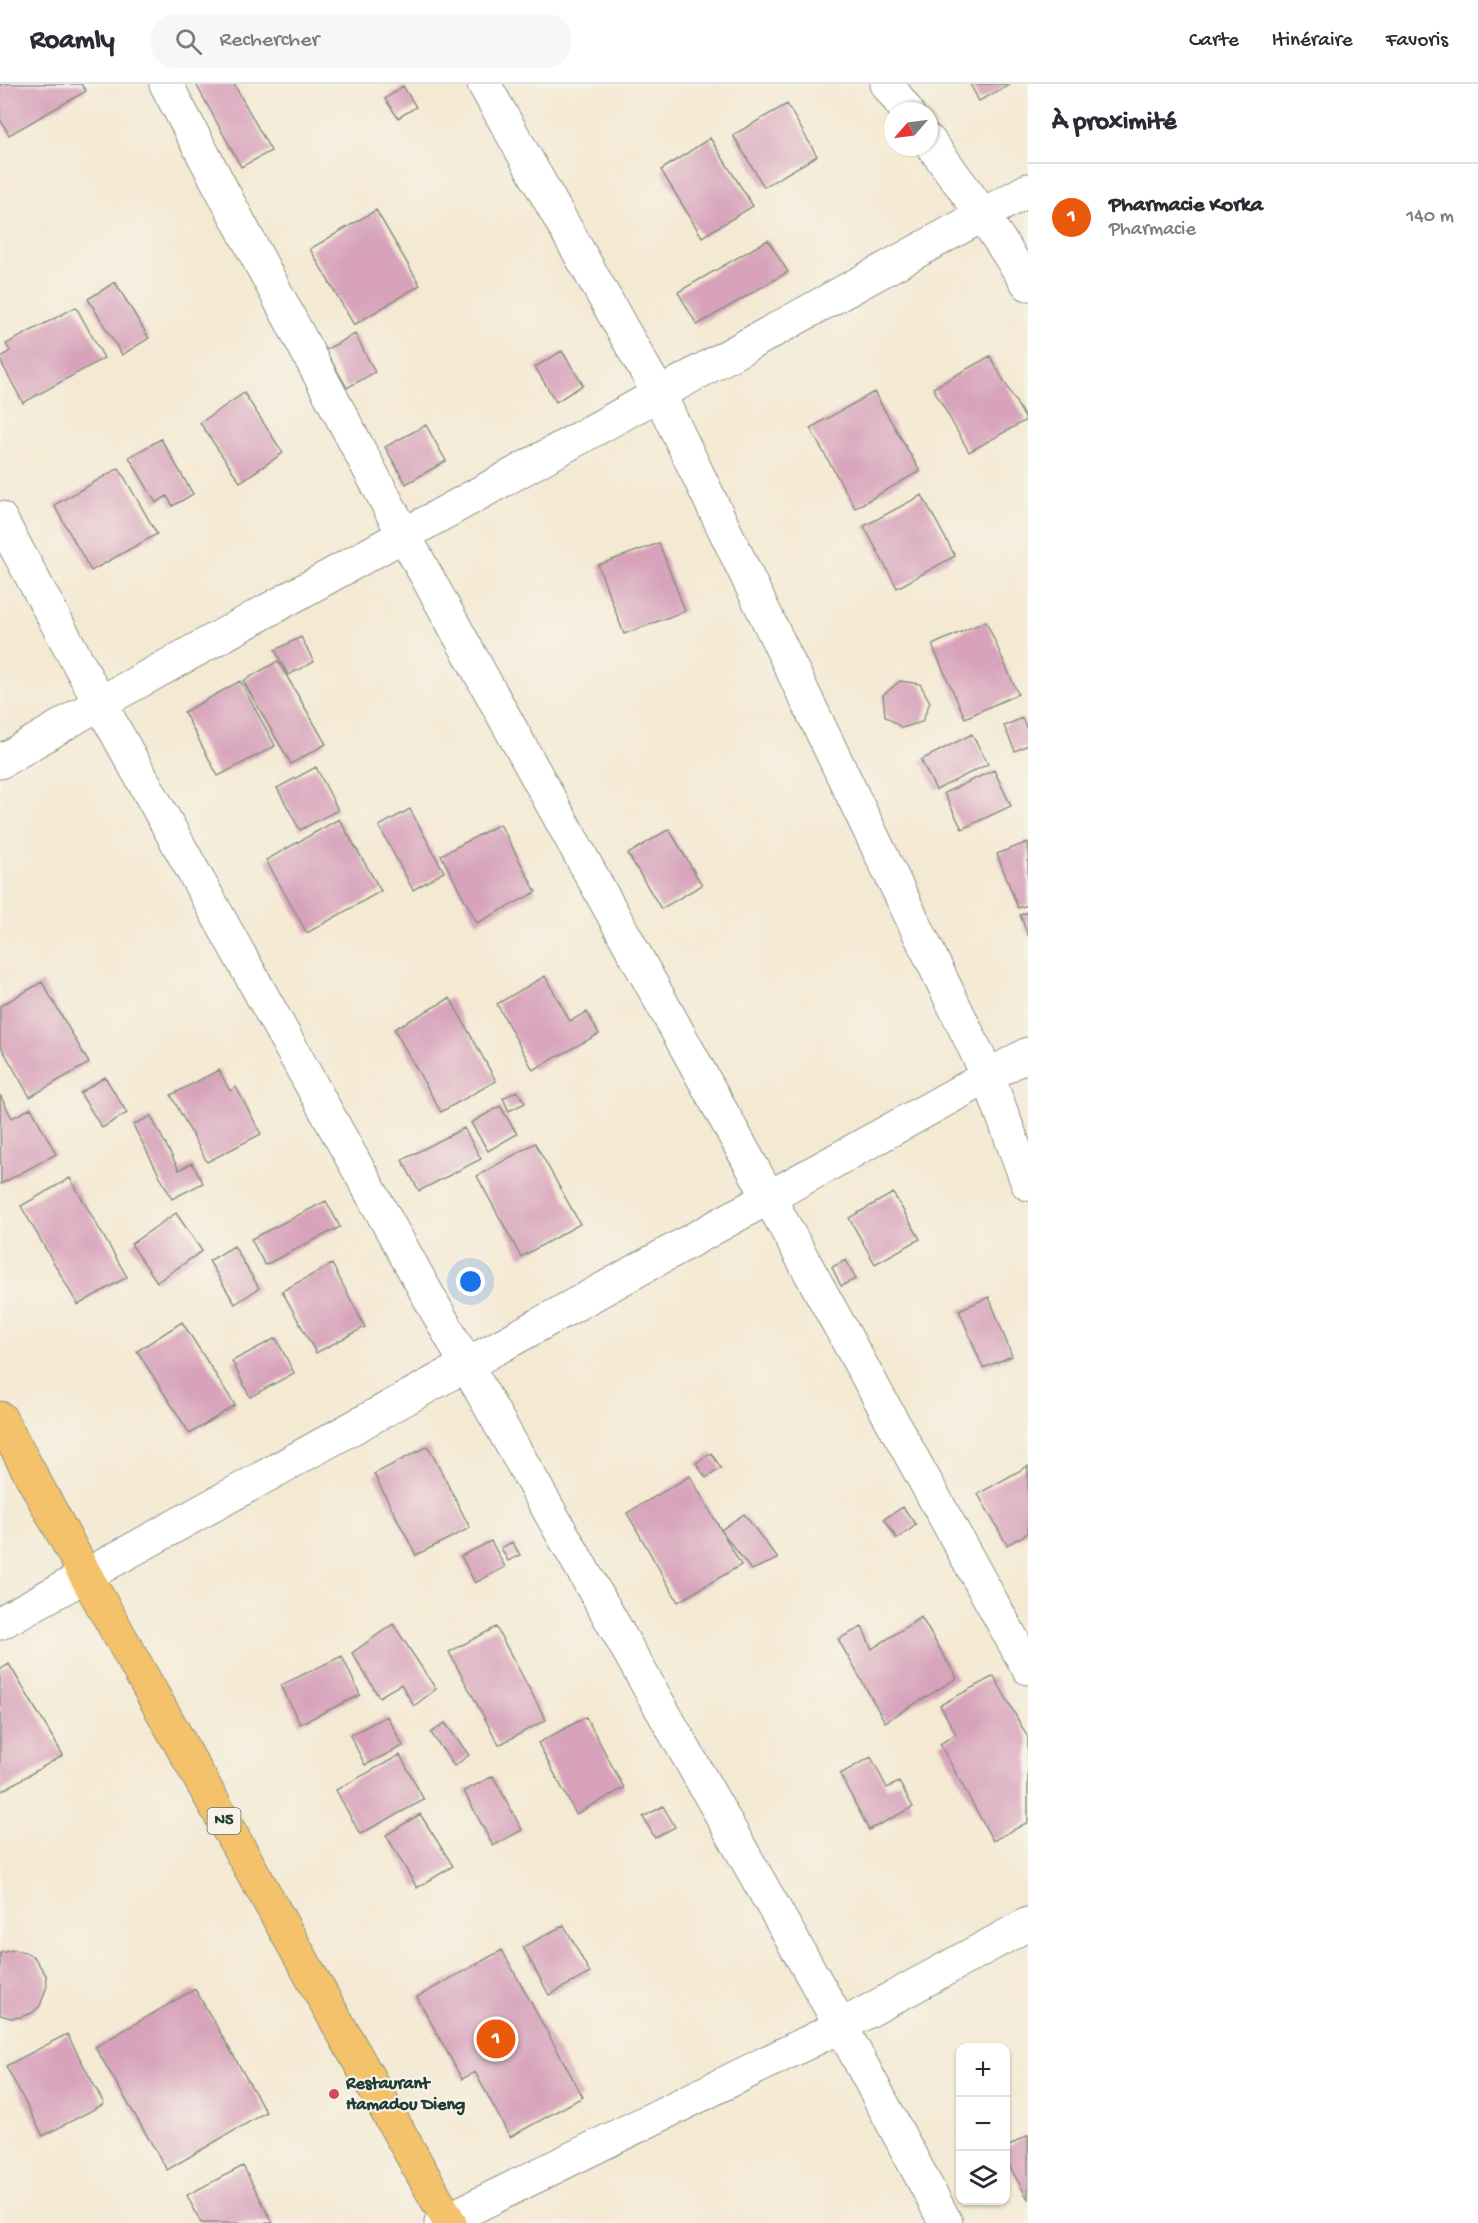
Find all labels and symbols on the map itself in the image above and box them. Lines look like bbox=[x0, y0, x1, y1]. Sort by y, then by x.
north arrow bbox=[884, 102, 938, 156]
your location bbox=[456, 1267, 485, 1296]
road number: N5 bbox=[208, 1808, 240, 1834]
pin: 1 bbox=[476, 2016, 516, 2062]
place label: Restaurant Hamadou Dieng bbox=[345, 2074, 465, 2116]
marker: Restaurant Hamadou Dieng bbox=[327, 2087, 341, 2101]

